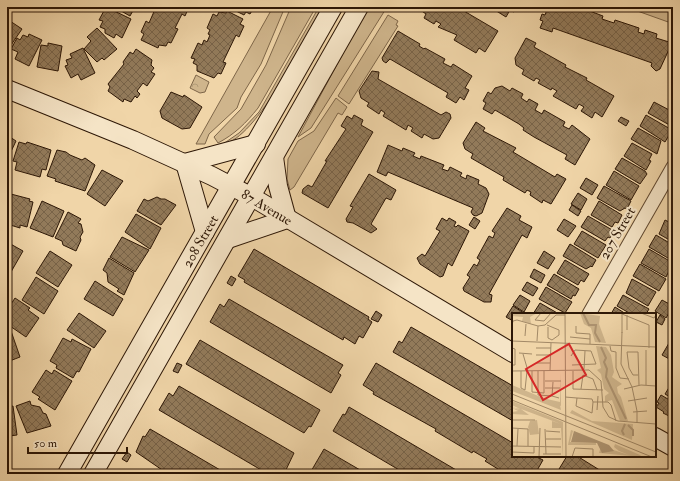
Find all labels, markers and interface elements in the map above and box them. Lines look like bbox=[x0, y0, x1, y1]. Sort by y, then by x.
street label: 87 Avenue bbox=[238, 186, 295, 229]
street label: 207 Street bbox=[596, 204, 639, 262]
street label: 208 Street bbox=[179, 212, 222, 270]
inset map bbox=[512, 313, 656, 457]
scale bar bbox=[28, 429, 127, 455]
text: 50 m bbox=[34, 436, 58, 451]

